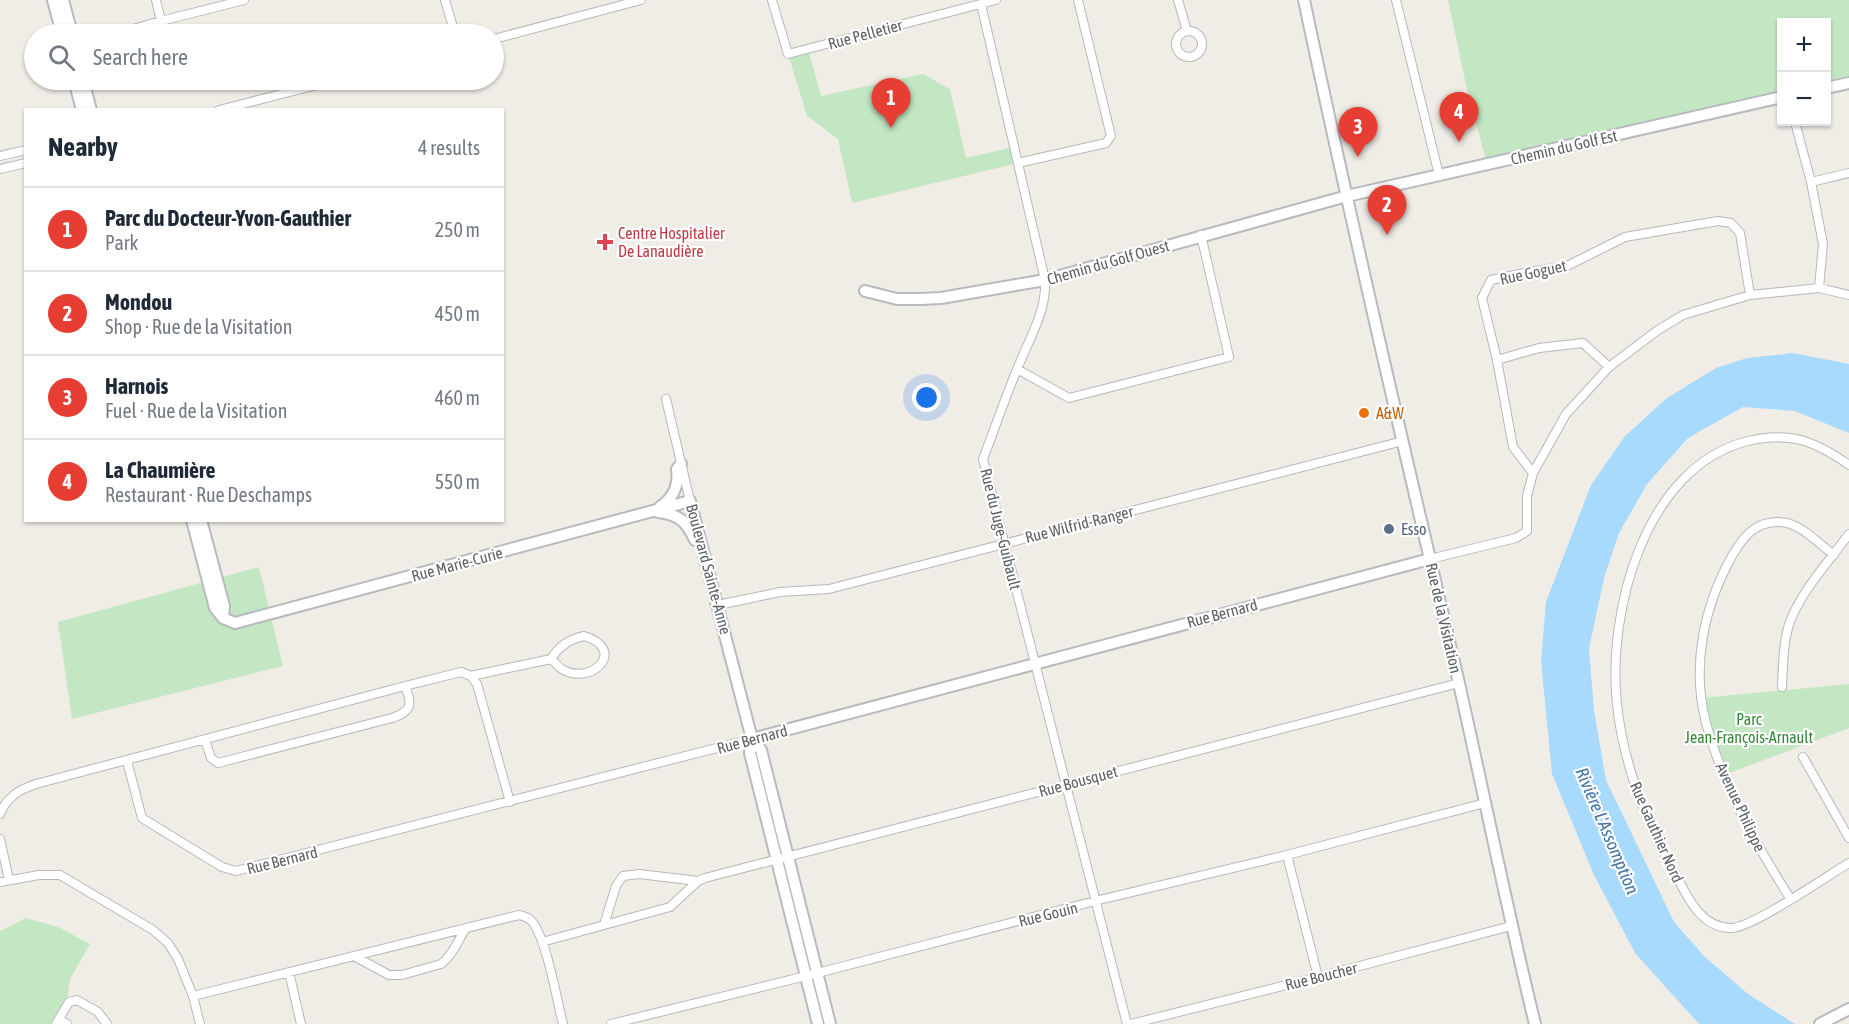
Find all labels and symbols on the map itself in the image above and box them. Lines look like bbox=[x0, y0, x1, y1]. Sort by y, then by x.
street label: Rue Pelletier bbox=[826, 15, 904, 53]
pin: 1 bbox=[872, 78, 910, 128]
pin: 4 bbox=[1440, 92, 1478, 142]
pin: 3 bbox=[1338, 108, 1378, 157]
street label: Chemin du Golf Est bbox=[1509, 126, 1619, 168]
pin: 2 bbox=[1368, 186, 1406, 235]
place label: Centre Hospitalier De Lanaudière bbox=[618, 224, 725, 260]
marker: Centre Hospitalier De Lanaudière bbox=[596, 233, 614, 251]
street label: Chemin du Golf Ouest bbox=[1045, 236, 1172, 288]
street label: Rue Goguet bbox=[1498, 256, 1569, 289]
your location bbox=[912, 383, 941, 412]
place label: A&W bbox=[1376, 404, 1404, 422]
marker: A&W bbox=[1357, 406, 1371, 420]
street label: Rue du Juge-Guibault bbox=[976, 466, 1025, 592]
street label: Boulevard Sainte-Anne bbox=[683, 502, 735, 636]
street label: Rue Wilfrid-Ranger bbox=[1023, 502, 1135, 547]
place label: Esso bbox=[1401, 520, 1427, 538]
marker: Esso bbox=[1382, 522, 1396, 536]
street label: Rue Marie-Curie bbox=[409, 543, 505, 585]
street label: Rue de la Visitation bbox=[1423, 561, 1465, 675]
street label: Rue Bernard bbox=[1185, 595, 1259, 631]
park label: Parc Jean-François-Arnault bbox=[1685, 710, 1814, 747]
street label: Rue Bernard bbox=[715, 721, 789, 757]
street label: Avenue Philippe bbox=[1712, 760, 1769, 855]
street label: Rue Bousquet bbox=[1037, 762, 1120, 801]
water label: Rivière L'Assomption bbox=[1571, 764, 1644, 897]
street label: Rue Gauthier Nord bbox=[1627, 779, 1687, 885]
street label: Rue Bernard bbox=[245, 843, 319, 877]
street label: Rue Gouin bbox=[1017, 898, 1079, 930]
street label: Rue Boucher bbox=[1283, 958, 1359, 994]

